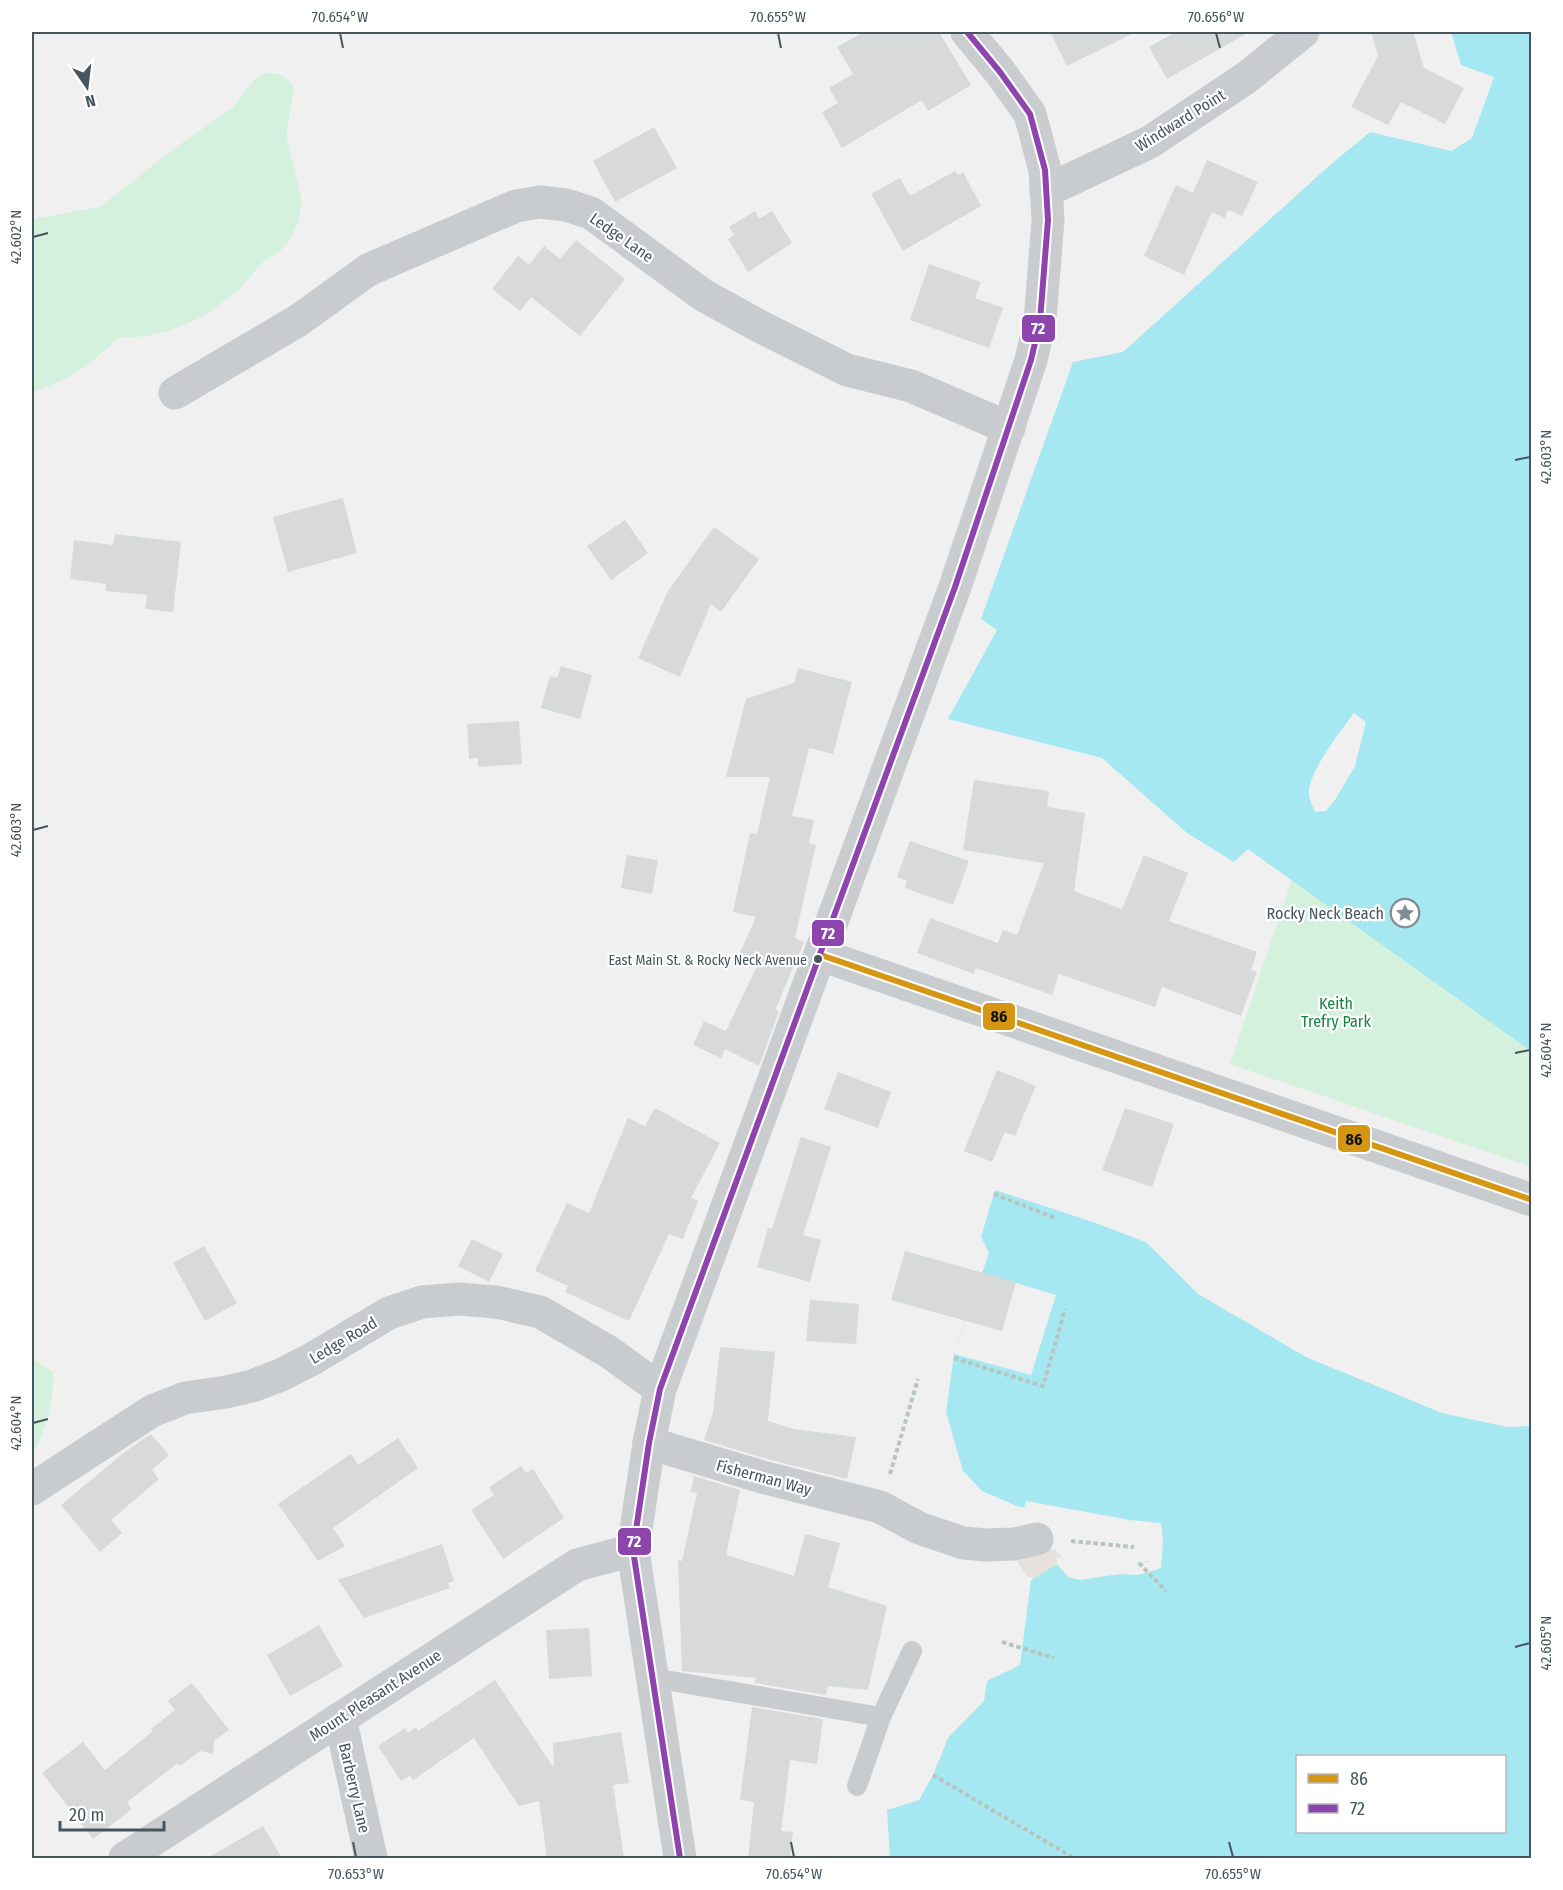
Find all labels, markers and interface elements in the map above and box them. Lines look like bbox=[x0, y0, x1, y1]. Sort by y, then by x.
text: 70.654°W bbox=[312, 8, 368, 26]
text: 70.655°W bbox=[750, 8, 806, 26]
text: 70.656°W bbox=[1188, 8, 1244, 26]
north arrow bbox=[57, 57, 117, 117]
street label: Windward Point bbox=[1132, 85, 1229, 156]
text: N bbox=[84, 91, 97, 111]
street label: Ledge Lane bbox=[586, 209, 657, 266]
text: 42.602°N bbox=[7, 210, 25, 264]
line badge: 72 bbox=[1021, 314, 1056, 343]
text: 72 bbox=[1031, 319, 1046, 338]
text: 42.603°N bbox=[1537, 430, 1555, 484]
text: 42.603°N bbox=[7, 803, 25, 857]
place icon: Rocky Neck Beach bbox=[1389, 897, 1421, 929]
place label: Rocky Neck Beach bbox=[1267, 904, 1384, 923]
line badge: 72 bbox=[811, 919, 845, 947]
text: 72 bbox=[821, 924, 836, 943]
place label: East Main St. & Rocky Neck Avenue bbox=[608, 952, 807, 969]
marker: East Main St. & Rocky Neck Avenue bbox=[812, 953, 824, 965]
park label: Keith Trefry Park bbox=[1301, 994, 1371, 1031]
line badge: 86 bbox=[982, 1002, 1016, 1031]
text: 86 bbox=[991, 1007, 1007, 1026]
text: 42.604°N bbox=[1537, 1022, 1555, 1078]
line badge: 86 bbox=[1337, 1124, 1371, 1153]
text: 86 bbox=[1346, 1130, 1362, 1149]
street label: Ledge Road bbox=[306, 1313, 380, 1368]
text: 42.604°N bbox=[7, 1395, 25, 1451]
street label: Fisherman Way bbox=[714, 1456, 814, 1500]
line badge: 72 bbox=[617, 1527, 652, 1556]
text: 72 bbox=[627, 1532, 642, 1551]
text: 42.605°N bbox=[1537, 1616, 1555, 1670]
street label: Mount Pleasant Avenue bbox=[306, 1646, 445, 1745]
street label: Barberry Lane bbox=[335, 1741, 374, 1835]
legend bbox=[1296, 1755, 1506, 1833]
text: 86 bbox=[1350, 1768, 1368, 1790]
scale bar bbox=[60, 1794, 164, 1832]
text: 72 bbox=[1350, 1798, 1365, 1820]
text: 20 m bbox=[69, 1804, 104, 1826]
text: 70.653°W bbox=[328, 1865, 384, 1883]
text: 70.654°W bbox=[766, 1865, 822, 1883]
text: 70.655°W bbox=[1205, 1865, 1261, 1883]

